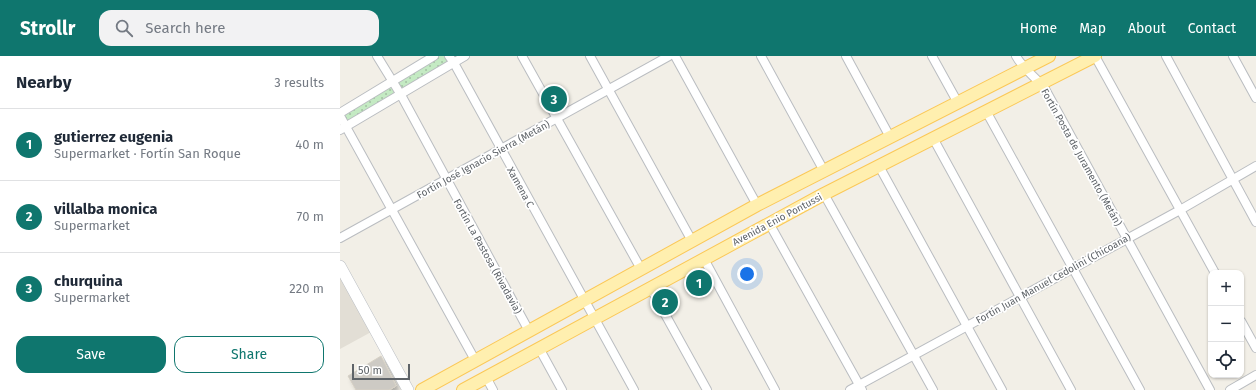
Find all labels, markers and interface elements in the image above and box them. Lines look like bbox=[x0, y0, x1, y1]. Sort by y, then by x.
search box bbox=[99, 10, 379, 46]
text: Strollr bbox=[20, 17, 75, 40]
icon: search bbox=[113, 17, 135, 39]
text: Search here bbox=[145, 19, 225, 37]
text: Home bbox=[1020, 20, 1057, 37]
text: Map bbox=[1079, 20, 1106, 37]
text: About bbox=[1128, 20, 1166, 37]
text: Contact bbox=[1188, 20, 1236, 37]
text: Nearby bbox=[16, 72, 71, 93]
text: 3 results bbox=[274, 75, 324, 90]
pin: 3 bbox=[541, 84, 567, 114]
street label: Fortín Posta de Juramento (Metán) bbox=[1038, 86, 1125, 228]
street label: Fortín José Ignacio Sierra (Metán) bbox=[414, 117, 552, 202]
text: gutierrez eugenia bbox=[54, 128, 173, 146]
text: 1 bbox=[26, 137, 32, 152]
text: 40 m bbox=[295, 137, 324, 152]
text: Supermarket · Fortín San Roque bbox=[54, 146, 241, 161]
street label: Xamena C bbox=[504, 165, 536, 210]
street label: Avenida Enio Pontussi bbox=[731, 191, 825, 249]
street label: Fortín La Pastosa (Rivadavia) bbox=[451, 197, 525, 316]
text: villalba monica bbox=[54, 200, 157, 218]
text: 2 bbox=[26, 209, 32, 224]
text: 70 m bbox=[297, 209, 324, 224]
text: Supermarket bbox=[54, 218, 130, 233]
street label: Fortín Juan Manuel Cedolini (Chicoana) bbox=[973, 230, 1133, 327]
your location bbox=[737, 264, 757, 284]
pin: 1 bbox=[686, 268, 712, 298]
map controls bbox=[1208, 270, 1244, 378]
button: + bbox=[1208, 270, 1244, 306]
text: churquina bbox=[54, 272, 123, 290]
text: 3 bbox=[26, 281, 32, 296]
text: 220 m bbox=[289, 281, 324, 296]
pin: 2 bbox=[652, 287, 678, 317]
text: Supermarket bbox=[54, 290, 130, 305]
button: − bbox=[1208, 306, 1244, 342]
button: Save bbox=[16, 336, 166, 373]
button: Share bbox=[174, 336, 324, 373]
button: locate bbox=[1208, 342, 1244, 378]
scale bar bbox=[352, 362, 410, 381]
text: 50 m bbox=[358, 364, 382, 377]

